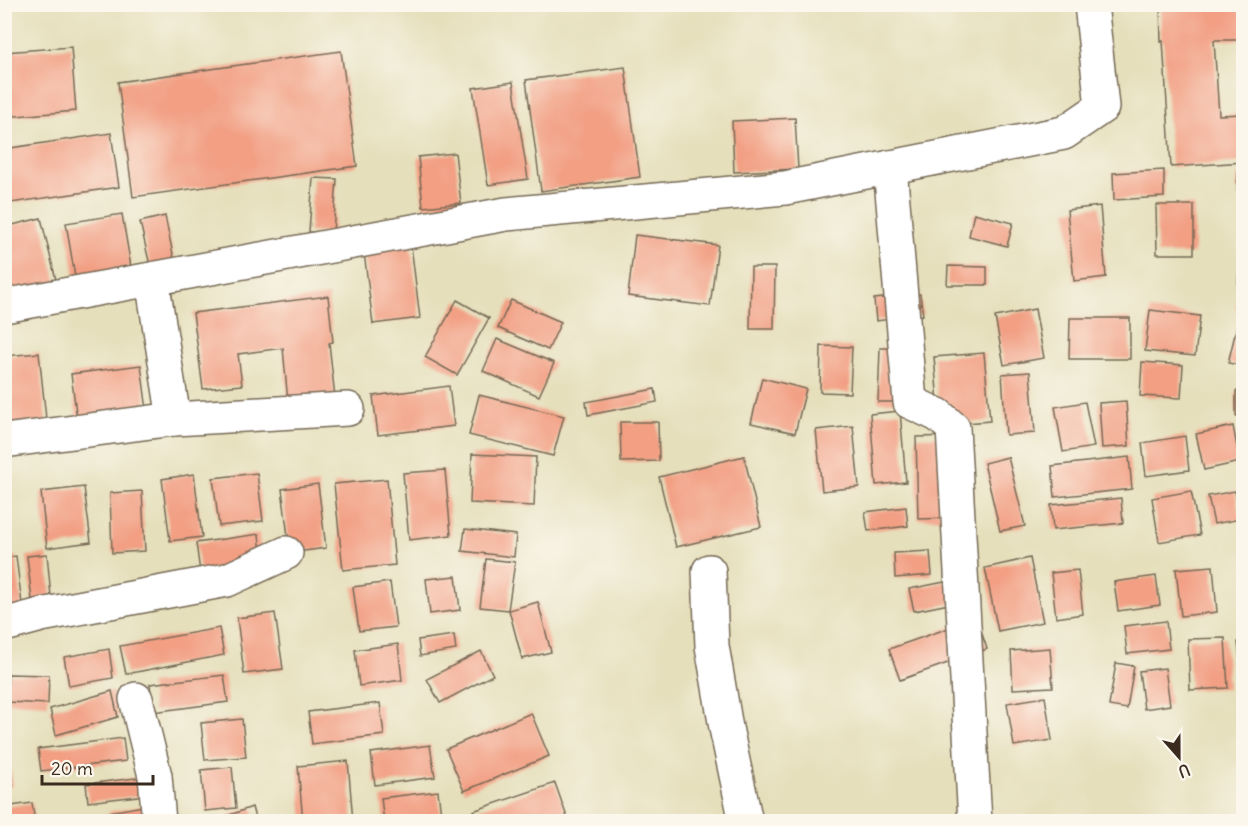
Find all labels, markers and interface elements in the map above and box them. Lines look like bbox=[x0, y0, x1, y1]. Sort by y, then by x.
north arrow bbox=[1149, 727, 1209, 787]
scale bar bbox=[42, 748, 153, 786]
text: 20 m bbox=[51, 757, 93, 780]
text: U bbox=[1176, 760, 1193, 782]

